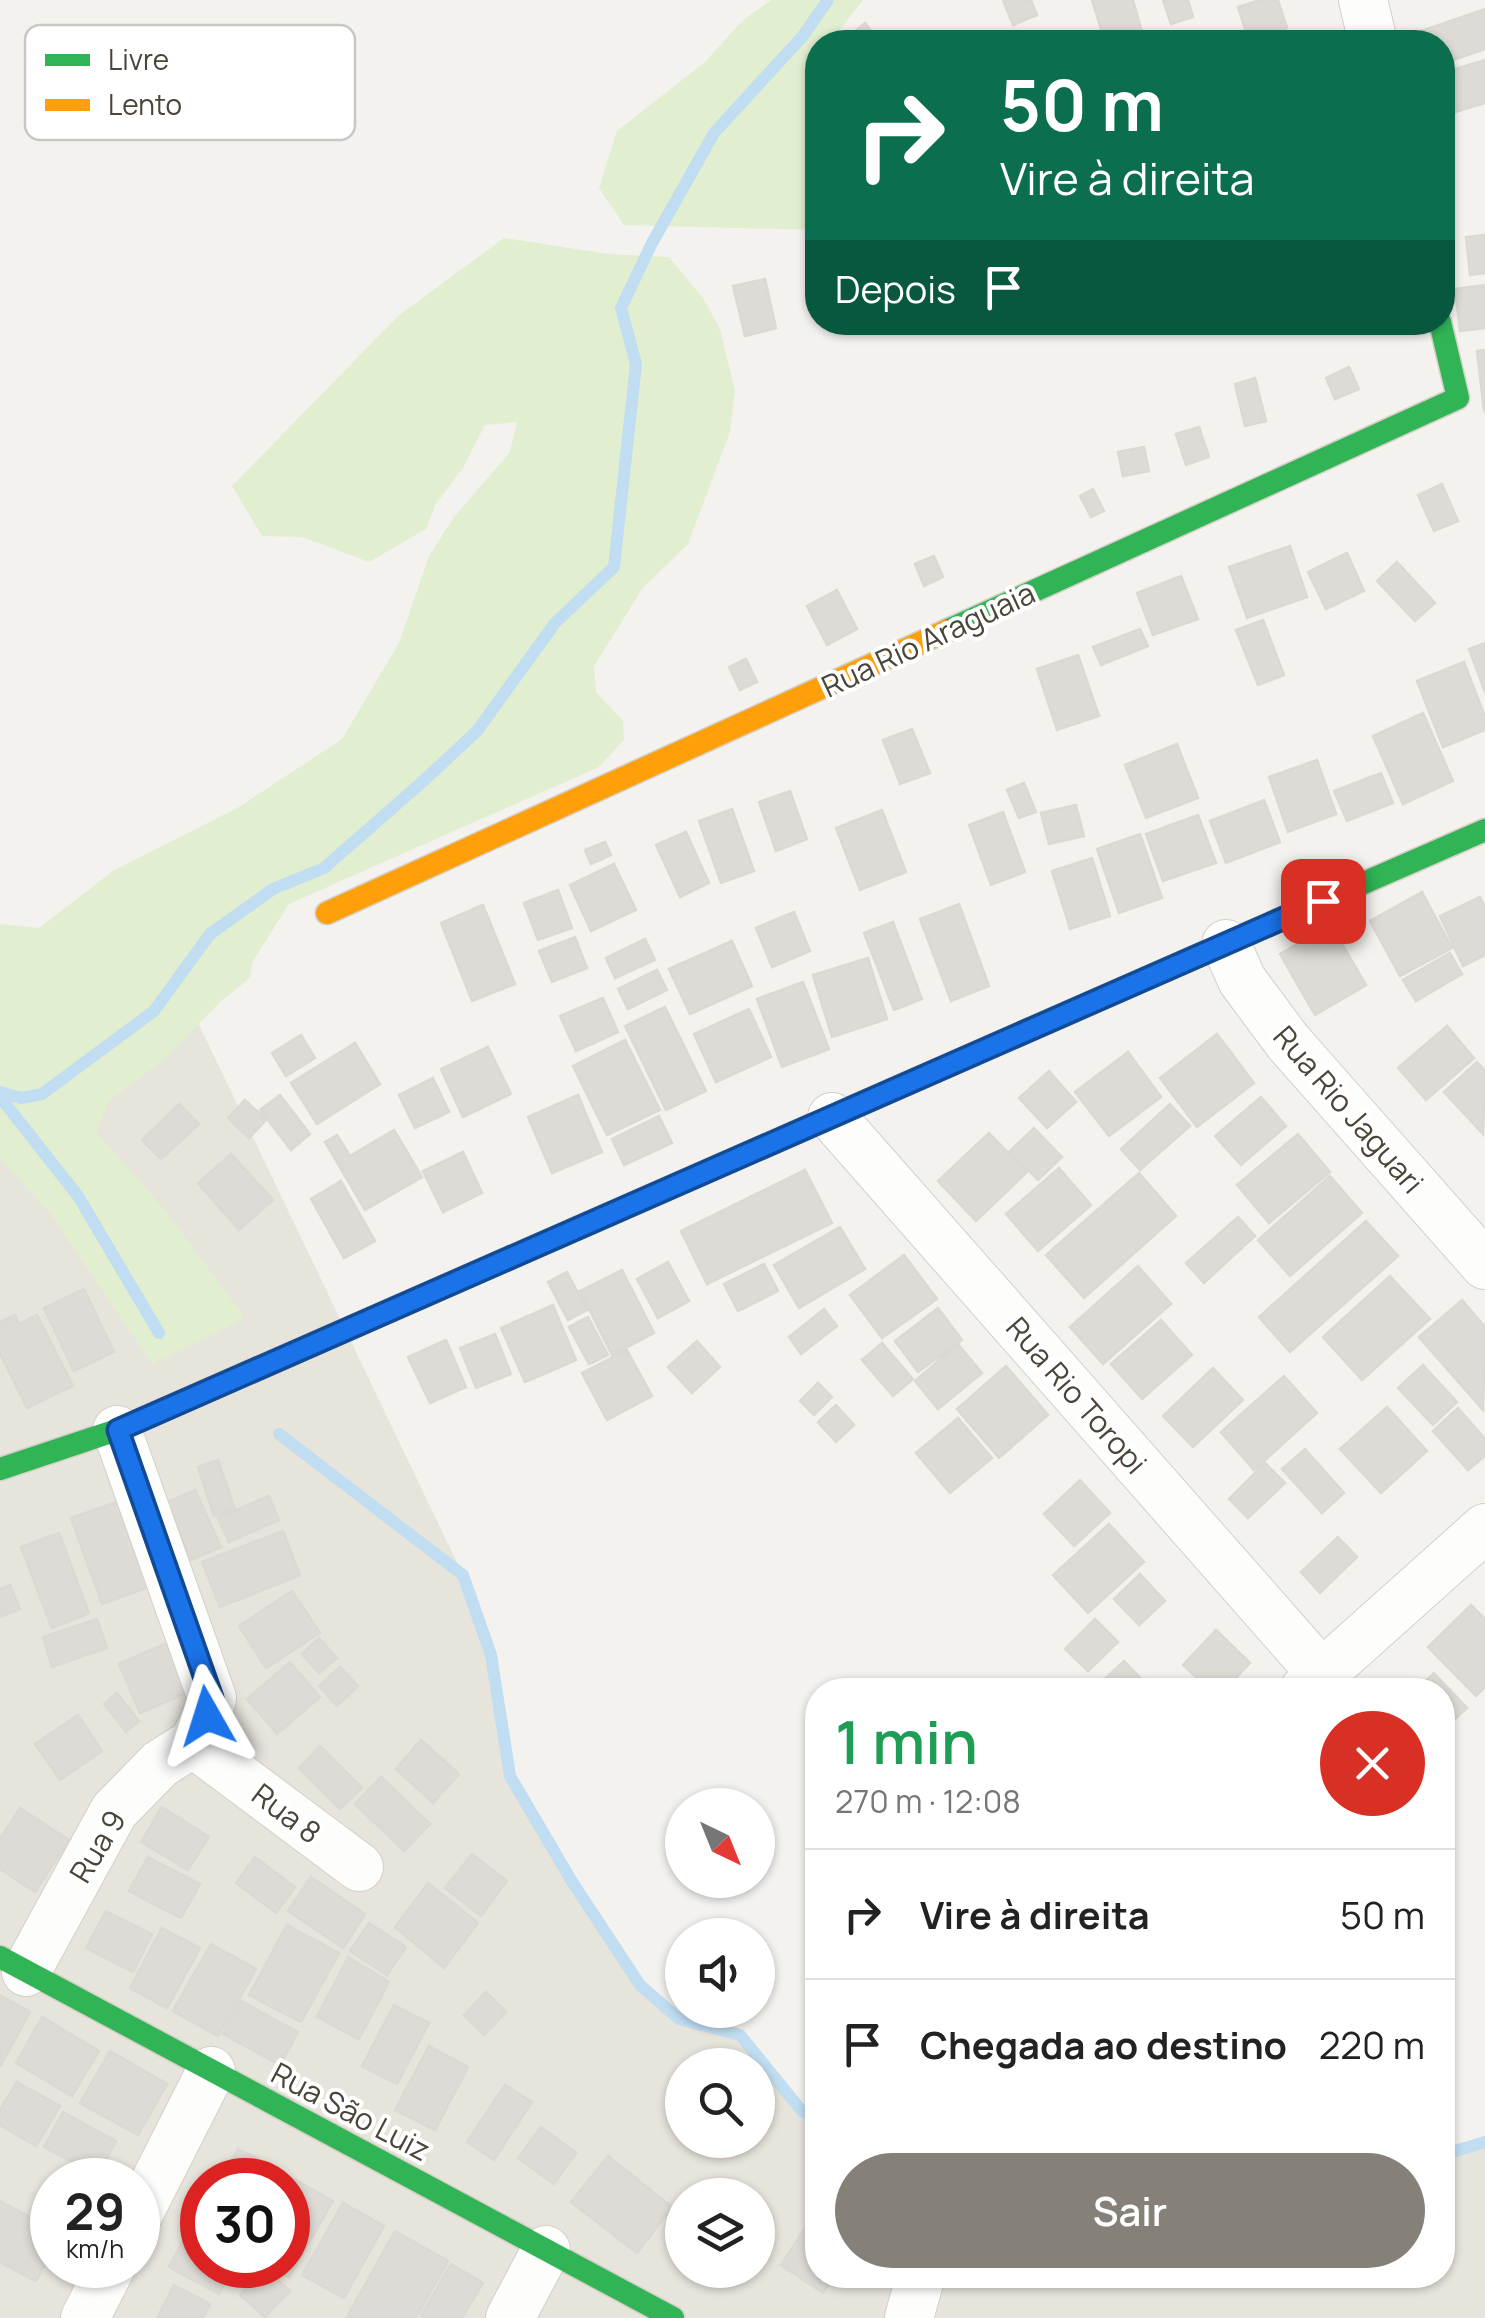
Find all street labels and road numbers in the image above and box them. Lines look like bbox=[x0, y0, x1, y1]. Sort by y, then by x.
street label: Rua Rio Araguaia bbox=[815, 572, 1041, 706]
street label: Rua Rio Jaguari bbox=[1265, 1016, 1433, 1202]
street label: Rua Rio Toropi bbox=[997, 1308, 1157, 1482]
street label: Rua 8 bbox=[244, 1774, 330, 1852]
street label: Rua 9 bbox=[59, 1802, 135, 1890]
street label: Rua São Luiz bbox=[264, 2052, 438, 2170]

